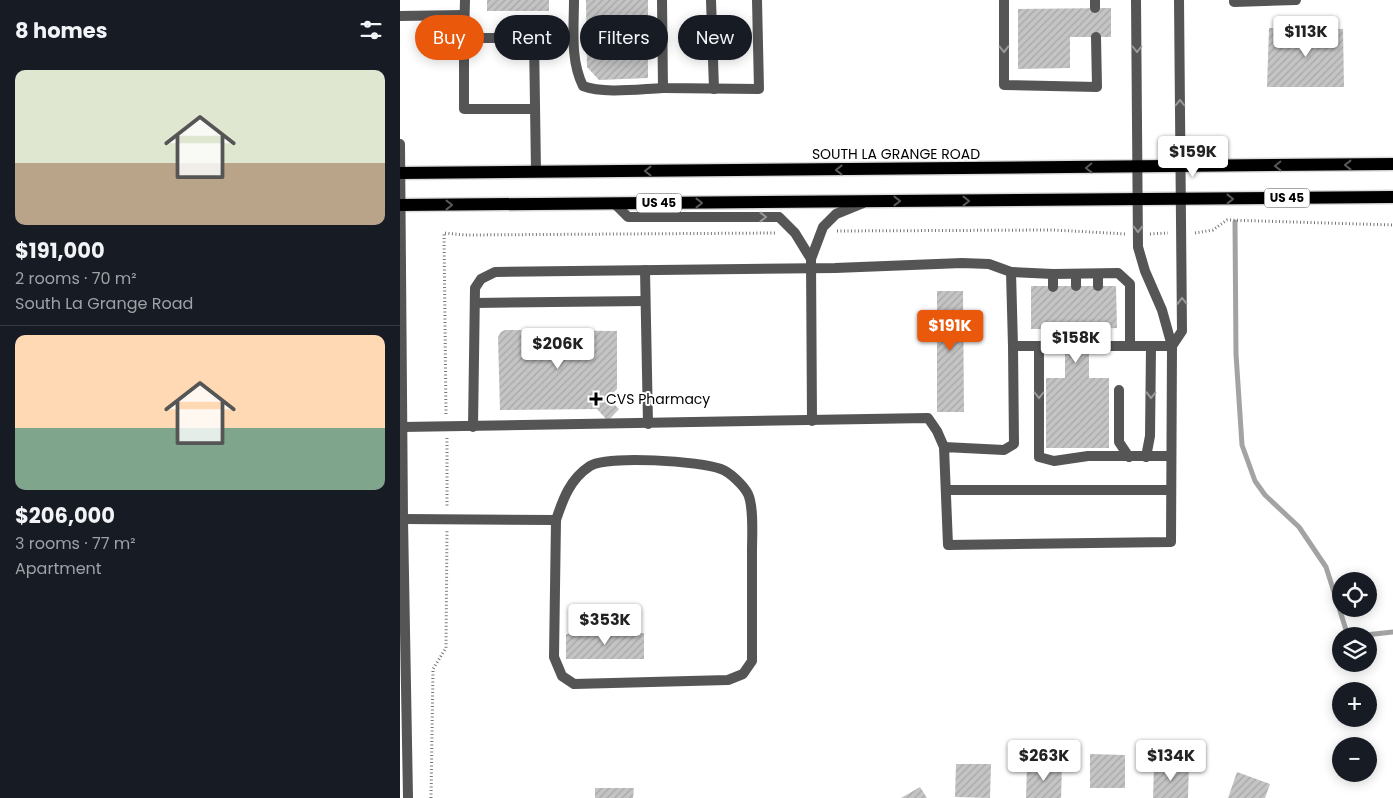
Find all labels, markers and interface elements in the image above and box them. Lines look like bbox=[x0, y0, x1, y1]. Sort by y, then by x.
chip: Buy bbox=[415, 15, 484, 60]
chip: Rent bbox=[494, 15, 570, 60]
chip: Filters bbox=[580, 15, 668, 60]
chip: New bbox=[678, 15, 752, 60]
pin: $113K bbox=[1271, 15, 1341, 58]
text: 8 homes bbox=[15, 16, 107, 45]
icon: filters bbox=[357, 16, 385, 44]
text: $113K bbox=[1284, 20, 1328, 43]
one-way arrow bbox=[999, 45, 1009, 53]
one-way arrow bbox=[1132, 45, 1142, 53]
one-way arrow bbox=[1175, 99, 1185, 106]
icon: home bbox=[155, 102, 245, 192]
pin: $159K bbox=[1158, 136, 1228, 178]
text: $159K bbox=[1169, 140, 1217, 163]
street label: SOUTH LA GRANGE ROAD bbox=[812, 144, 980, 164]
one-way arrow bbox=[1274, 160, 1282, 171]
one-way arrow bbox=[1344, 160, 1352, 170]
one-way arrow bbox=[1085, 163, 1092, 173]
one-way arrow bbox=[835, 165, 842, 175]
one-way arrow bbox=[644, 166, 652, 176]
road number: US 45 bbox=[1264, 188, 1310, 208]
road number: US 45 bbox=[636, 194, 682, 212]
one-way arrow bbox=[1226, 194, 1234, 204]
one-way arrow bbox=[893, 196, 901, 206]
one-way arrow bbox=[962, 196, 970, 206]
one-way arrow bbox=[696, 198, 704, 208]
one-way arrow bbox=[446, 200, 454, 210]
one-way arrow bbox=[760, 212, 767, 222]
one-way arrow bbox=[1133, 225, 1143, 233]
text: $191,000 bbox=[15, 236, 105, 265]
text: 2 rooms · 70 m² bbox=[15, 267, 137, 290]
text: South La Grange Road bbox=[15, 292, 193, 315]
one-way arrow bbox=[1177, 296, 1187, 304]
pin: $191K bbox=[915, 310, 985, 352]
text: $191K bbox=[928, 314, 972, 337]
pin: $158K bbox=[1041, 322, 1111, 364]
text: $158K bbox=[1052, 326, 1100, 349]
pin: $206K bbox=[523, 328, 593, 370]
text: $206K bbox=[532, 332, 584, 355]
icon: home bbox=[155, 368, 245, 458]
place label: CVS Pharmacy bbox=[606, 389, 710, 409]
one-way arrow bbox=[1034, 392, 1044, 399]
one-way arrow bbox=[1145, 392, 1156, 400]
marker: CVS Pharmacy bbox=[590, 393, 602, 405]
text: $206,000 bbox=[15, 501, 115, 530]
text: 3 rooms · 77 m² bbox=[15, 532, 135, 555]
text: Apartment bbox=[15, 557, 102, 580]
map controls bbox=[1332, 572, 1377, 782]
button: locate bbox=[1332, 572, 1377, 617]
pin: $353K bbox=[570, 604, 640, 646]
text: $353K bbox=[579, 608, 631, 631]
button: layers bbox=[1332, 627, 1377, 672]
button: + bbox=[1332, 682, 1377, 727]
button: − bbox=[1332, 737, 1377, 782]
pin: $263K bbox=[1009, 740, 1079, 782]
pin: $134K bbox=[1136, 740, 1206, 782]
text: $263K bbox=[1019, 744, 1069, 767]
text: $134K bbox=[1147, 744, 1195, 767]

